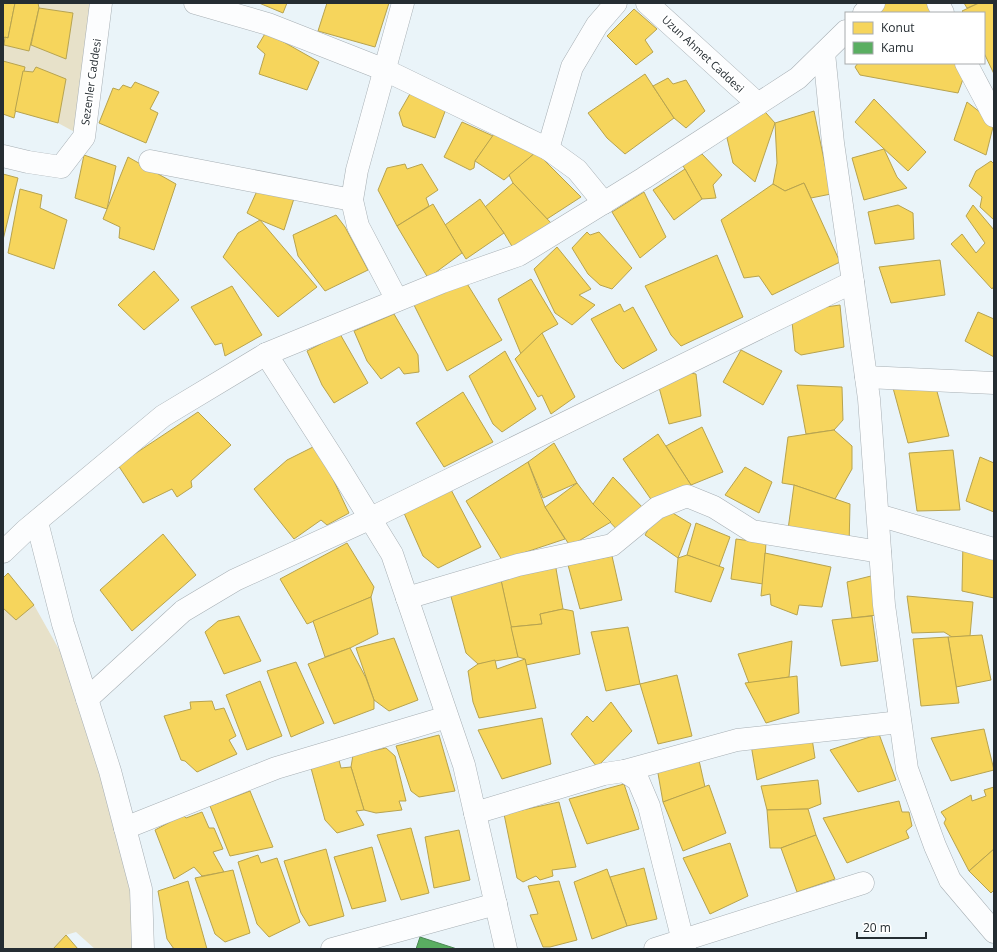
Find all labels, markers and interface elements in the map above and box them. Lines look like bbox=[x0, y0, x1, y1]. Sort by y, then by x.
street label: Uzun Ahmet Caddesi bbox=[659, 12, 748, 96]
legend bbox=[845, 12, 985, 64]
text: Konut bbox=[881, 19, 915, 36]
street label: Sezenler Caddesi bbox=[77, 38, 104, 126]
text: Kamu bbox=[881, 39, 913, 56]
scale bar bbox=[857, 914, 926, 940]
text: 20 m bbox=[863, 919, 891, 936]

